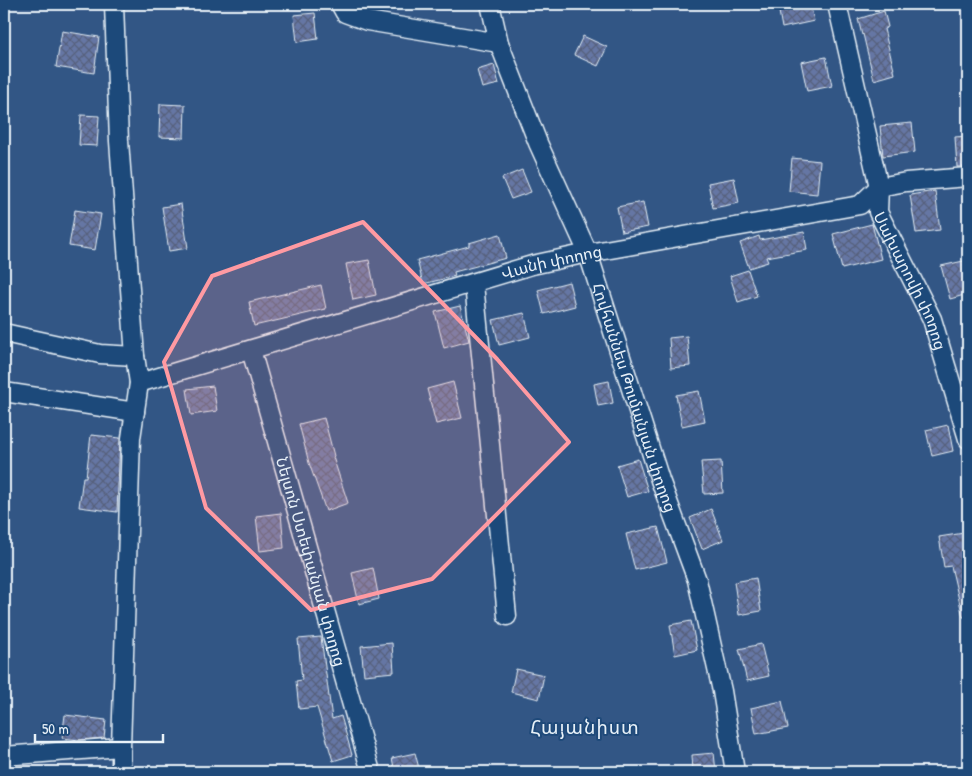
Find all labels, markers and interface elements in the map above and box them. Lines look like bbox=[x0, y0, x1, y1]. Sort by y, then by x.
street label: Սախարովի փողոց bbox=[869, 208, 952, 353]
street label: Վանի փողոց bbox=[498, 240, 604, 285]
street label: Հովհաննես Թումանյան փողոց bbox=[587, 280, 682, 515]
street label: Նելսոն Ստեփանյան փողոց bbox=[271, 454, 351, 669]
scale bar bbox=[35, 711, 162, 743]
district label: Հայանիստ bbox=[530, 714, 640, 740]
text: 50 m bbox=[42, 718, 69, 739]

